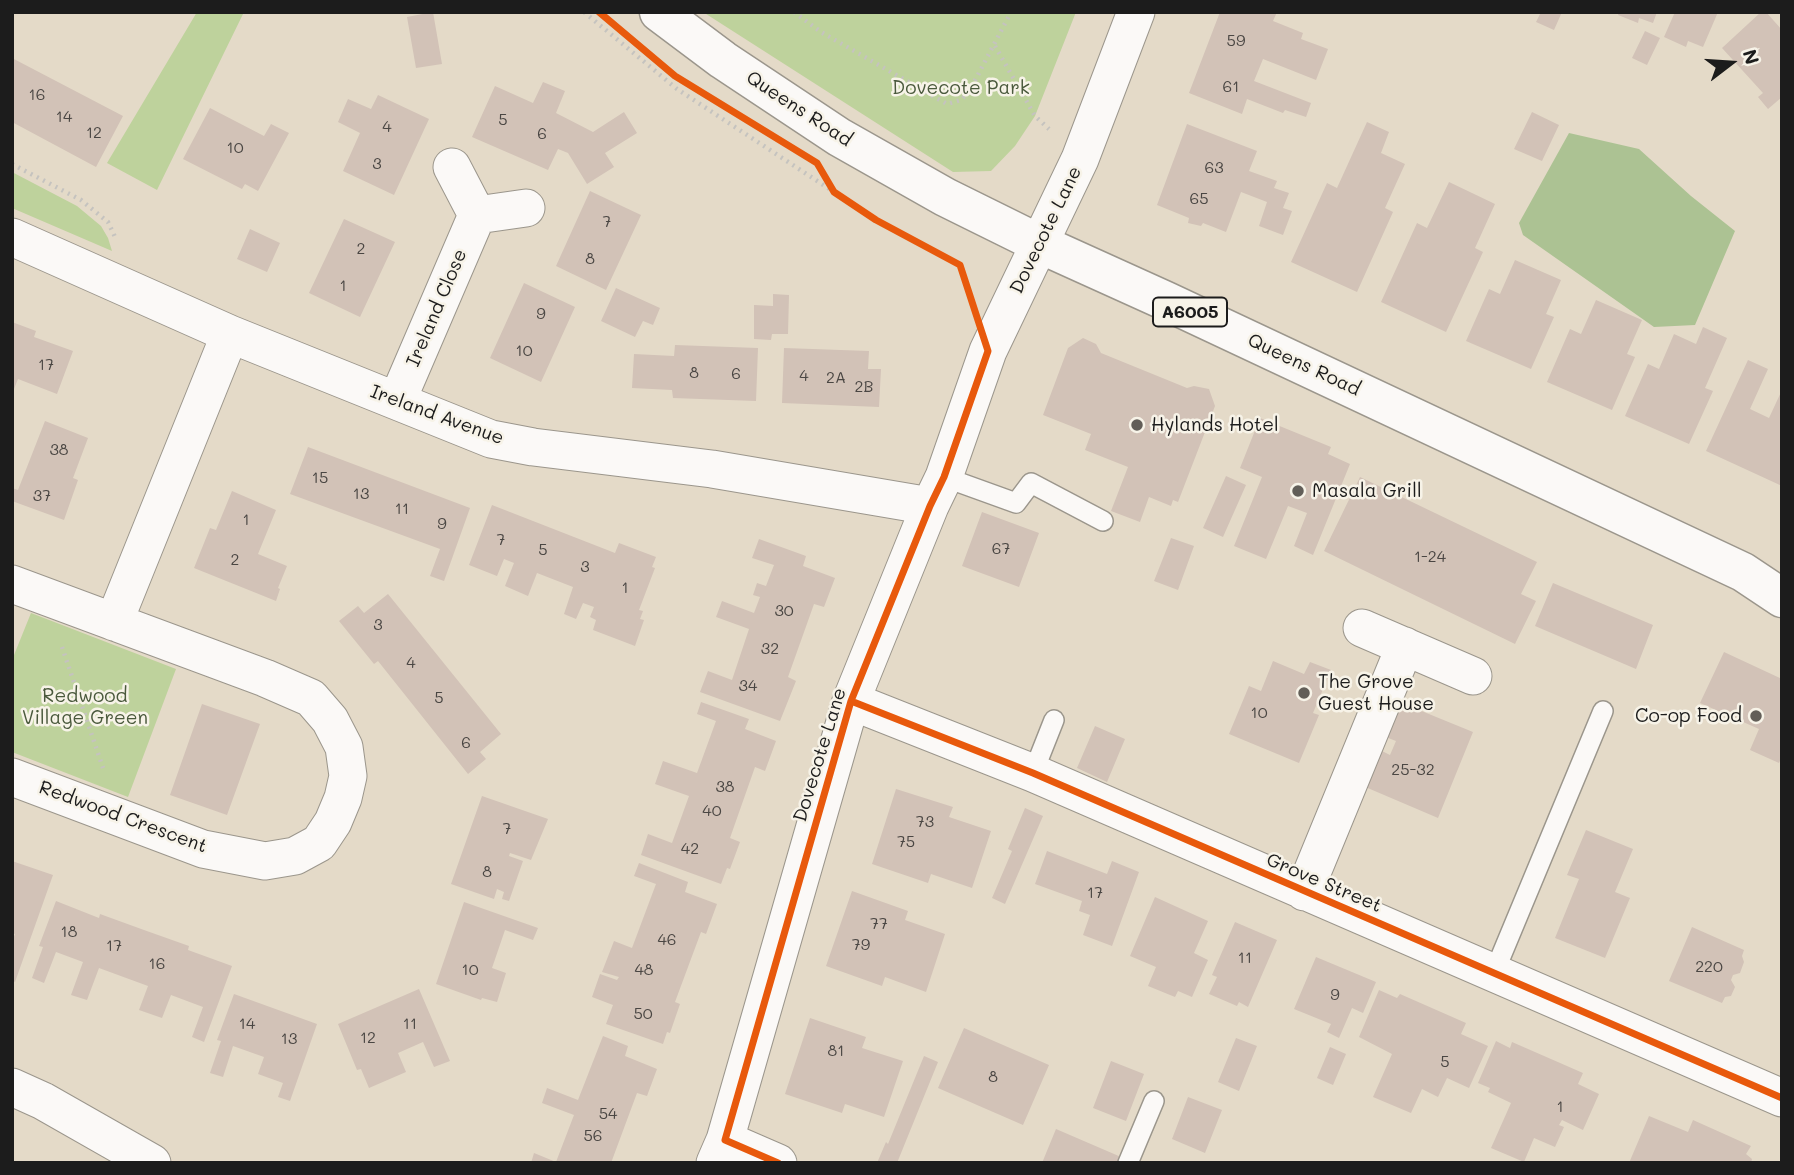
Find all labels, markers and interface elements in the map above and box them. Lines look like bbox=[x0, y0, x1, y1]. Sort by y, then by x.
north arrow bbox=[1696, 28, 1766, 98]
house number: 59 bbox=[1227, 31, 1245, 51]
text: N bbox=[1737, 46, 1766, 67]
street label: Queens Road bbox=[742, 66, 856, 152]
park label: Dovecote Park bbox=[892, 77, 1030, 99]
house number: 61 bbox=[1223, 77, 1239, 97]
house number: 16 bbox=[29, 85, 45, 105]
house number: 14 bbox=[56, 107, 72, 127]
house number: 5 bbox=[498, 110, 508, 130]
house number: 4 bbox=[382, 117, 392, 137]
house number: 12 bbox=[86, 123, 102, 143]
house number: 6 bbox=[537, 124, 547, 144]
house number: 10 bbox=[226, 138, 244, 158]
house number: 3 bbox=[372, 154, 382, 174]
house number: 63 bbox=[1204, 158, 1224, 178]
street label: Dovecote Lane bbox=[1005, 163, 1087, 297]
house number: 65 bbox=[1190, 189, 1208, 209]
house number: 7 bbox=[603, 212, 611, 232]
house number: 2 bbox=[357, 239, 365, 259]
street label: Ireland Close bbox=[402, 246, 472, 370]
house number: 8 bbox=[585, 249, 595, 269]
house number: 1 bbox=[339, 276, 347, 296]
road number: A6005 bbox=[1153, 298, 1227, 326]
house number: 9 bbox=[536, 304, 546, 324]
street label: Queens Road bbox=[1244, 329, 1364, 401]
house number: 10 bbox=[515, 341, 533, 361]
house number: 17 bbox=[38, 355, 54, 375]
house number: 8 bbox=[689, 363, 699, 383]
house number: 6 bbox=[731, 364, 741, 384]
house number: 4 bbox=[799, 366, 809, 386]
house number: 2A bbox=[826, 368, 846, 388]
house number: 2B bbox=[855, 377, 873, 397]
street label: Ireland Avenue bbox=[367, 380, 507, 450]
place label: Hylands Hotel bbox=[1151, 414, 1279, 436]
marker: Hylands Hotel bbox=[1129, 417, 1145, 433]
house number: 38 bbox=[49, 440, 69, 460]
house number: 15 bbox=[312, 468, 328, 488]
place label: Masala Grill bbox=[1312, 480, 1422, 502]
marker: Masala Grill bbox=[1290, 483, 1306, 499]
house number: 13 bbox=[353, 484, 369, 504]
house number: 37 bbox=[33, 486, 51, 506]
house number: 11 bbox=[395, 499, 409, 519]
house number: 1 bbox=[242, 510, 250, 530]
house number: 9 bbox=[437, 514, 447, 534]
house number: 7 bbox=[497, 530, 505, 550]
house number: 67 bbox=[992, 539, 1010, 559]
house number: 5 bbox=[538, 540, 548, 560]
house number: 1-24 bbox=[1414, 547, 1446, 567]
house number: 2 bbox=[231, 550, 239, 570]
house number: 3 bbox=[580, 557, 590, 577]
house number: 1 bbox=[621, 578, 629, 598]
house number: 30 bbox=[774, 601, 794, 621]
house number: 3 bbox=[373, 615, 383, 635]
house number: 32 bbox=[761, 639, 779, 659]
house number: 4 bbox=[406, 653, 416, 673]
place label: The Grove Guest House bbox=[1318, 671, 1434, 715]
house number: 34 bbox=[739, 676, 757, 696]
park label: Redwood Village Green bbox=[22, 685, 148, 729]
street label: Dovecote Lane bbox=[789, 685, 851, 825]
marker: The Grove Guest House bbox=[1296, 685, 1312, 701]
house number: 5 bbox=[434, 688, 444, 708]
house number: 10 bbox=[1250, 703, 1268, 723]
place label: Co-op Food bbox=[1635, 705, 1742, 727]
marker: Co-op Food bbox=[1748, 708, 1764, 724]
house number: 6 bbox=[461, 733, 471, 753]
house number: 25-32 bbox=[1391, 760, 1435, 780]
street label: Redwood Crescent bbox=[36, 776, 210, 858]
house number: 38 bbox=[715, 777, 735, 797]
house number: 40 bbox=[702, 801, 722, 821]
house number: 73 bbox=[916, 812, 934, 832]
house number: 7 bbox=[503, 819, 511, 839]
house number: 75 bbox=[897, 832, 915, 852]
house number: 42 bbox=[681, 839, 699, 859]
street label: Grove Street bbox=[1263, 848, 1385, 918]
house number: 8 bbox=[482, 862, 492, 882]
house number: 17 bbox=[1087, 883, 1103, 903]
house number: 77 bbox=[870, 914, 888, 934]
house number: 18 bbox=[61, 922, 77, 942]
house number: 46 bbox=[657, 930, 677, 950]
house number: 79 bbox=[852, 935, 870, 955]
house number: 17 bbox=[106, 936, 122, 956]
house number: 11 bbox=[1238, 948, 1252, 968]
house number: 16 bbox=[149, 954, 165, 974]
house number: 220 bbox=[1695, 957, 1723, 977]
house number: 10 bbox=[461, 960, 479, 980]
house number: 48 bbox=[634, 960, 654, 980]
house number: 9 bbox=[1330, 985, 1340, 1005]
house number: 50 bbox=[633, 1004, 653, 1024]
house number: 14 bbox=[239, 1014, 255, 1034]
house number: 11 bbox=[403, 1014, 417, 1034]
house number: 12 bbox=[360, 1028, 376, 1048]
house number: 13 bbox=[281, 1029, 297, 1049]
house number: 81 bbox=[828, 1041, 844, 1061]
house number: 5 bbox=[1440, 1052, 1450, 1072]
house number: 8 bbox=[988, 1067, 998, 1087]
house number: 1 bbox=[1556, 1097, 1564, 1117]
house number: 54 bbox=[599, 1104, 617, 1124]
house number: 56 bbox=[584, 1126, 602, 1146]

